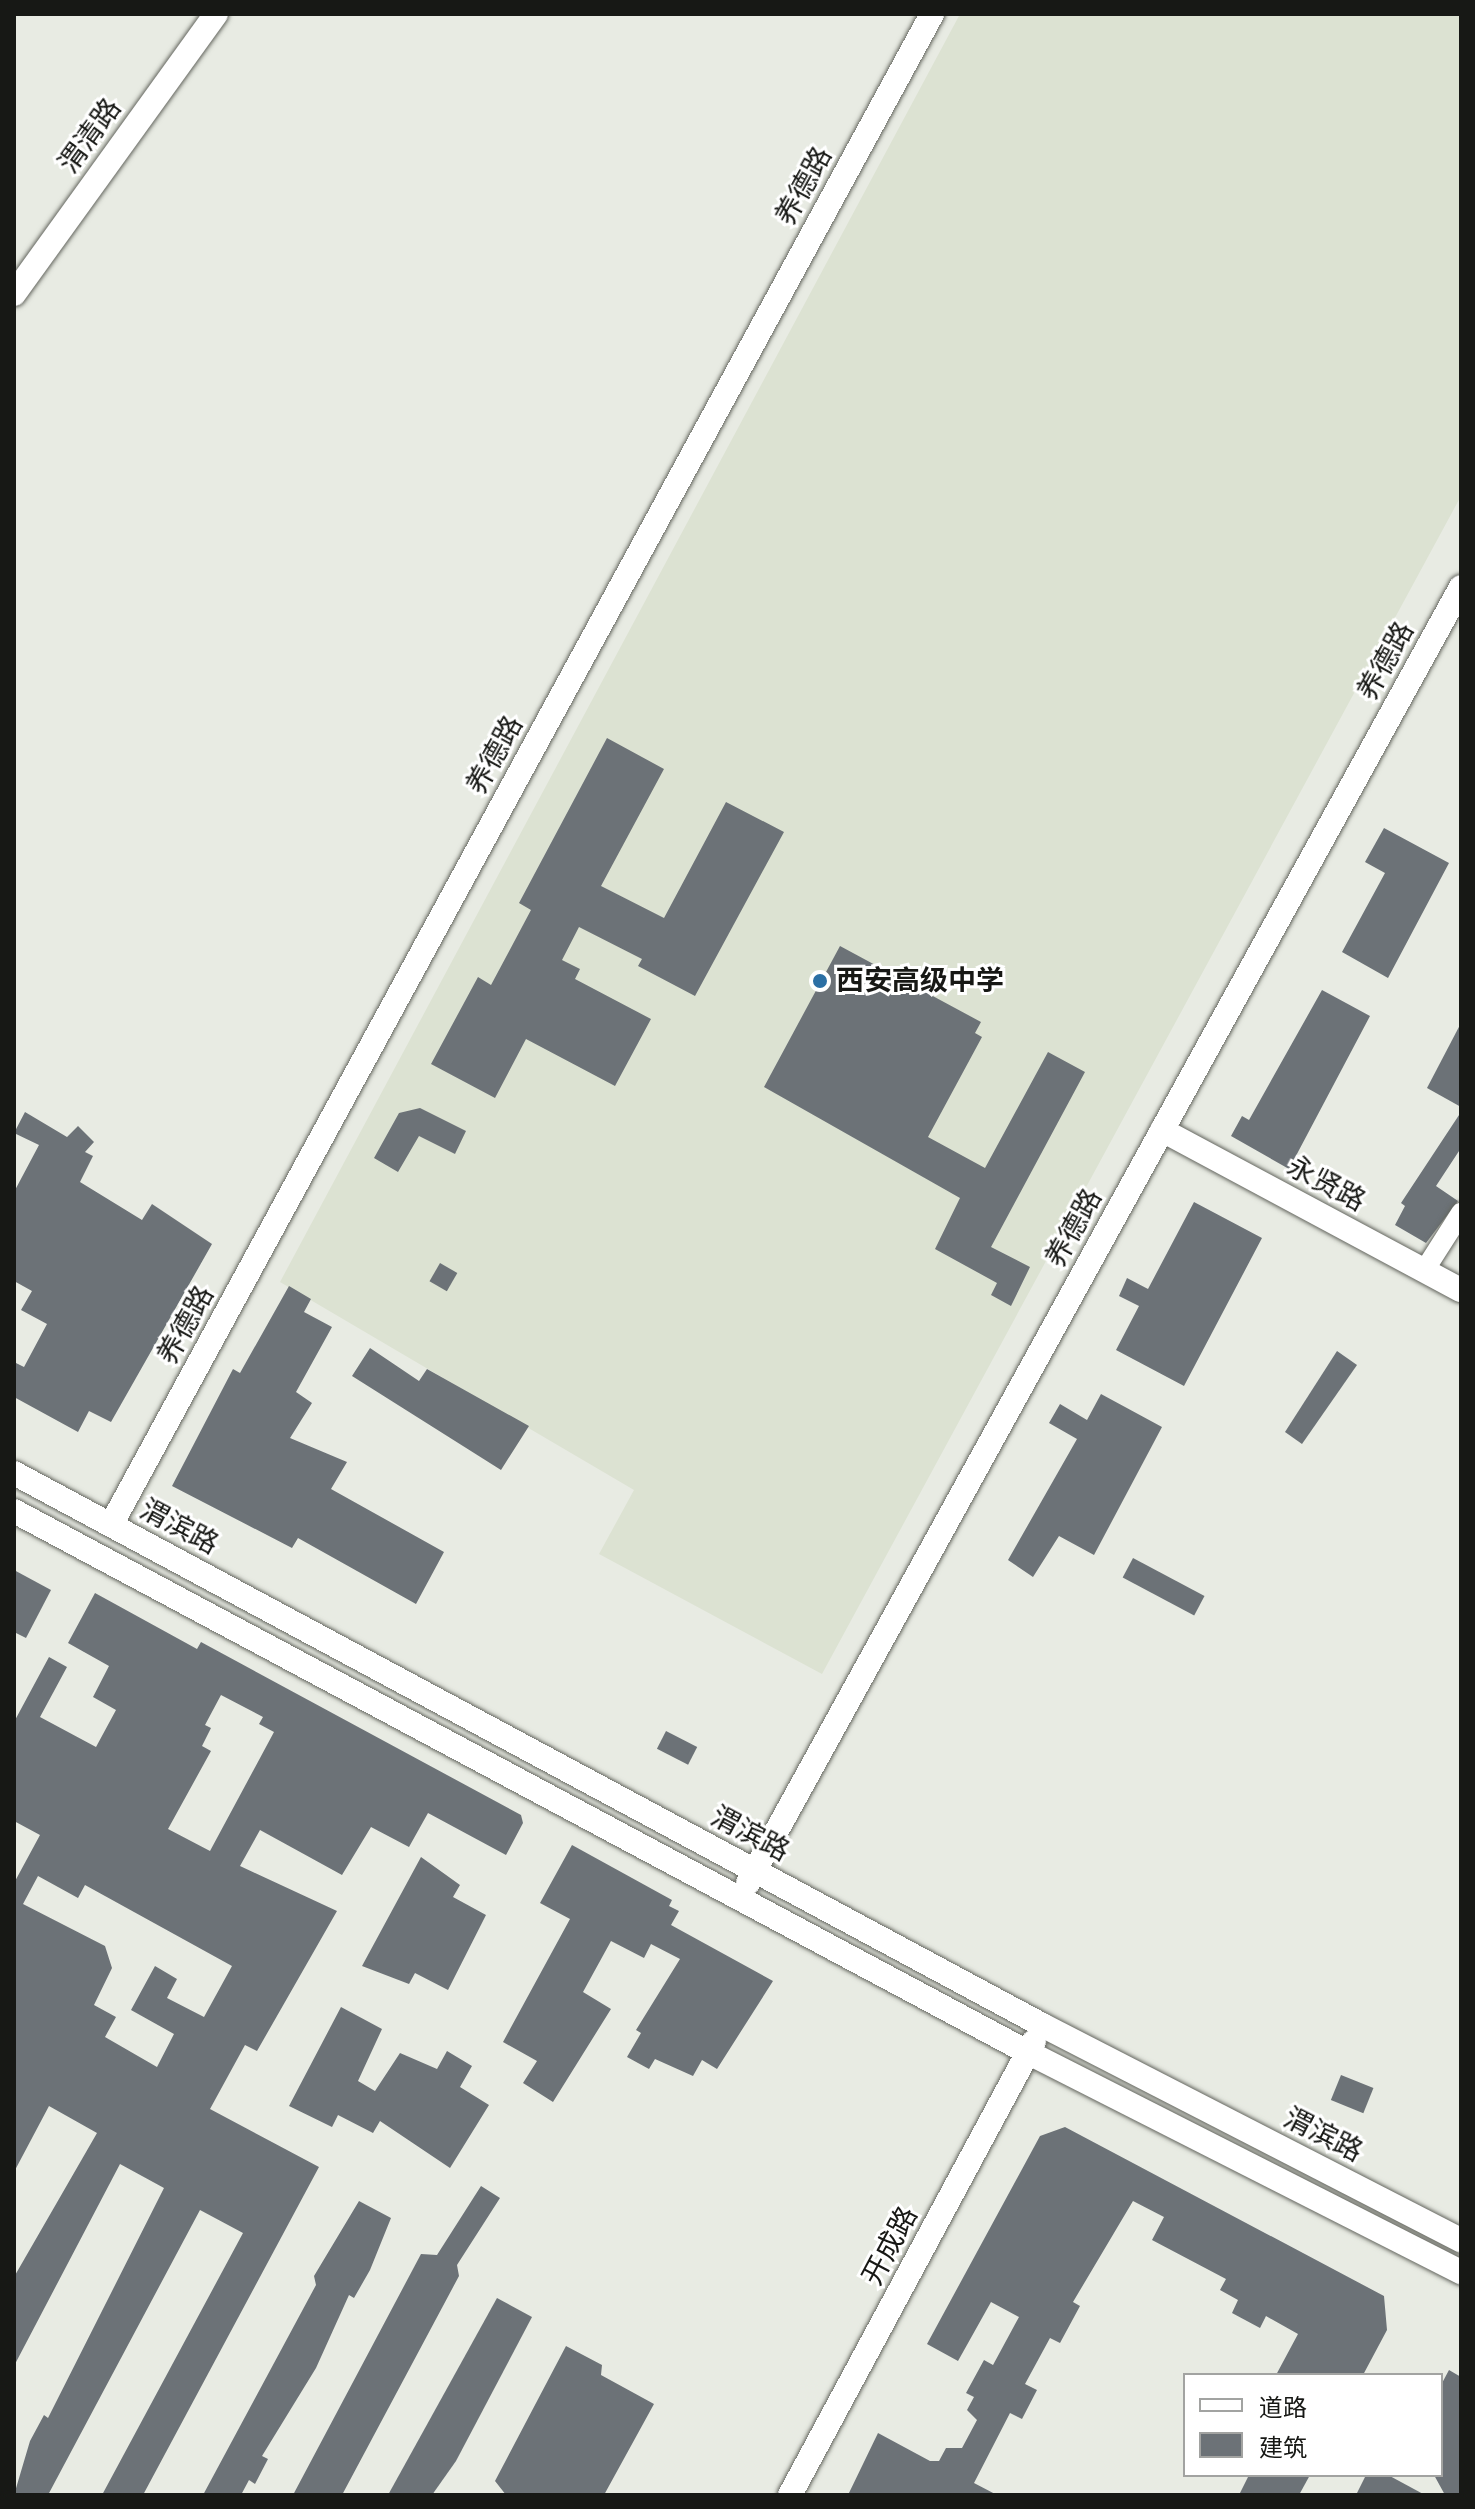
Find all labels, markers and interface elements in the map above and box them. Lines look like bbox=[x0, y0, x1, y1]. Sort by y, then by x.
street label: 渭清路 bbox=[52, 92, 128, 180]
street label: 养德路 bbox=[769, 141, 839, 231]
street label: 养德路 bbox=[1351, 616, 1421, 706]
street label: 养德路 bbox=[460, 710, 530, 800]
place label: 西安高级中学 bbox=[836, 964, 1004, 998]
marker: 西安高级中学 bbox=[811, 972, 829, 990]
street label: 永贤路 bbox=[1281, 1149, 1371, 1219]
street label: 养德路 bbox=[1039, 1183, 1109, 1273]
street label: 养德路 bbox=[151, 1280, 221, 1370]
street label: 渭滨路 bbox=[134, 1492, 224, 1562]
street label: 渭滨路 bbox=[705, 1799, 795, 1869]
street label: 渭滨路 bbox=[1278, 2101, 1368, 2169]
street label: 开成路 bbox=[855, 2201, 925, 2291]
legend bbox=[1183, 2373, 1443, 2477]
text: 道路 bbox=[1259, 2392, 1307, 2423]
text: 建筑 bbox=[1259, 2432, 1307, 2463]

